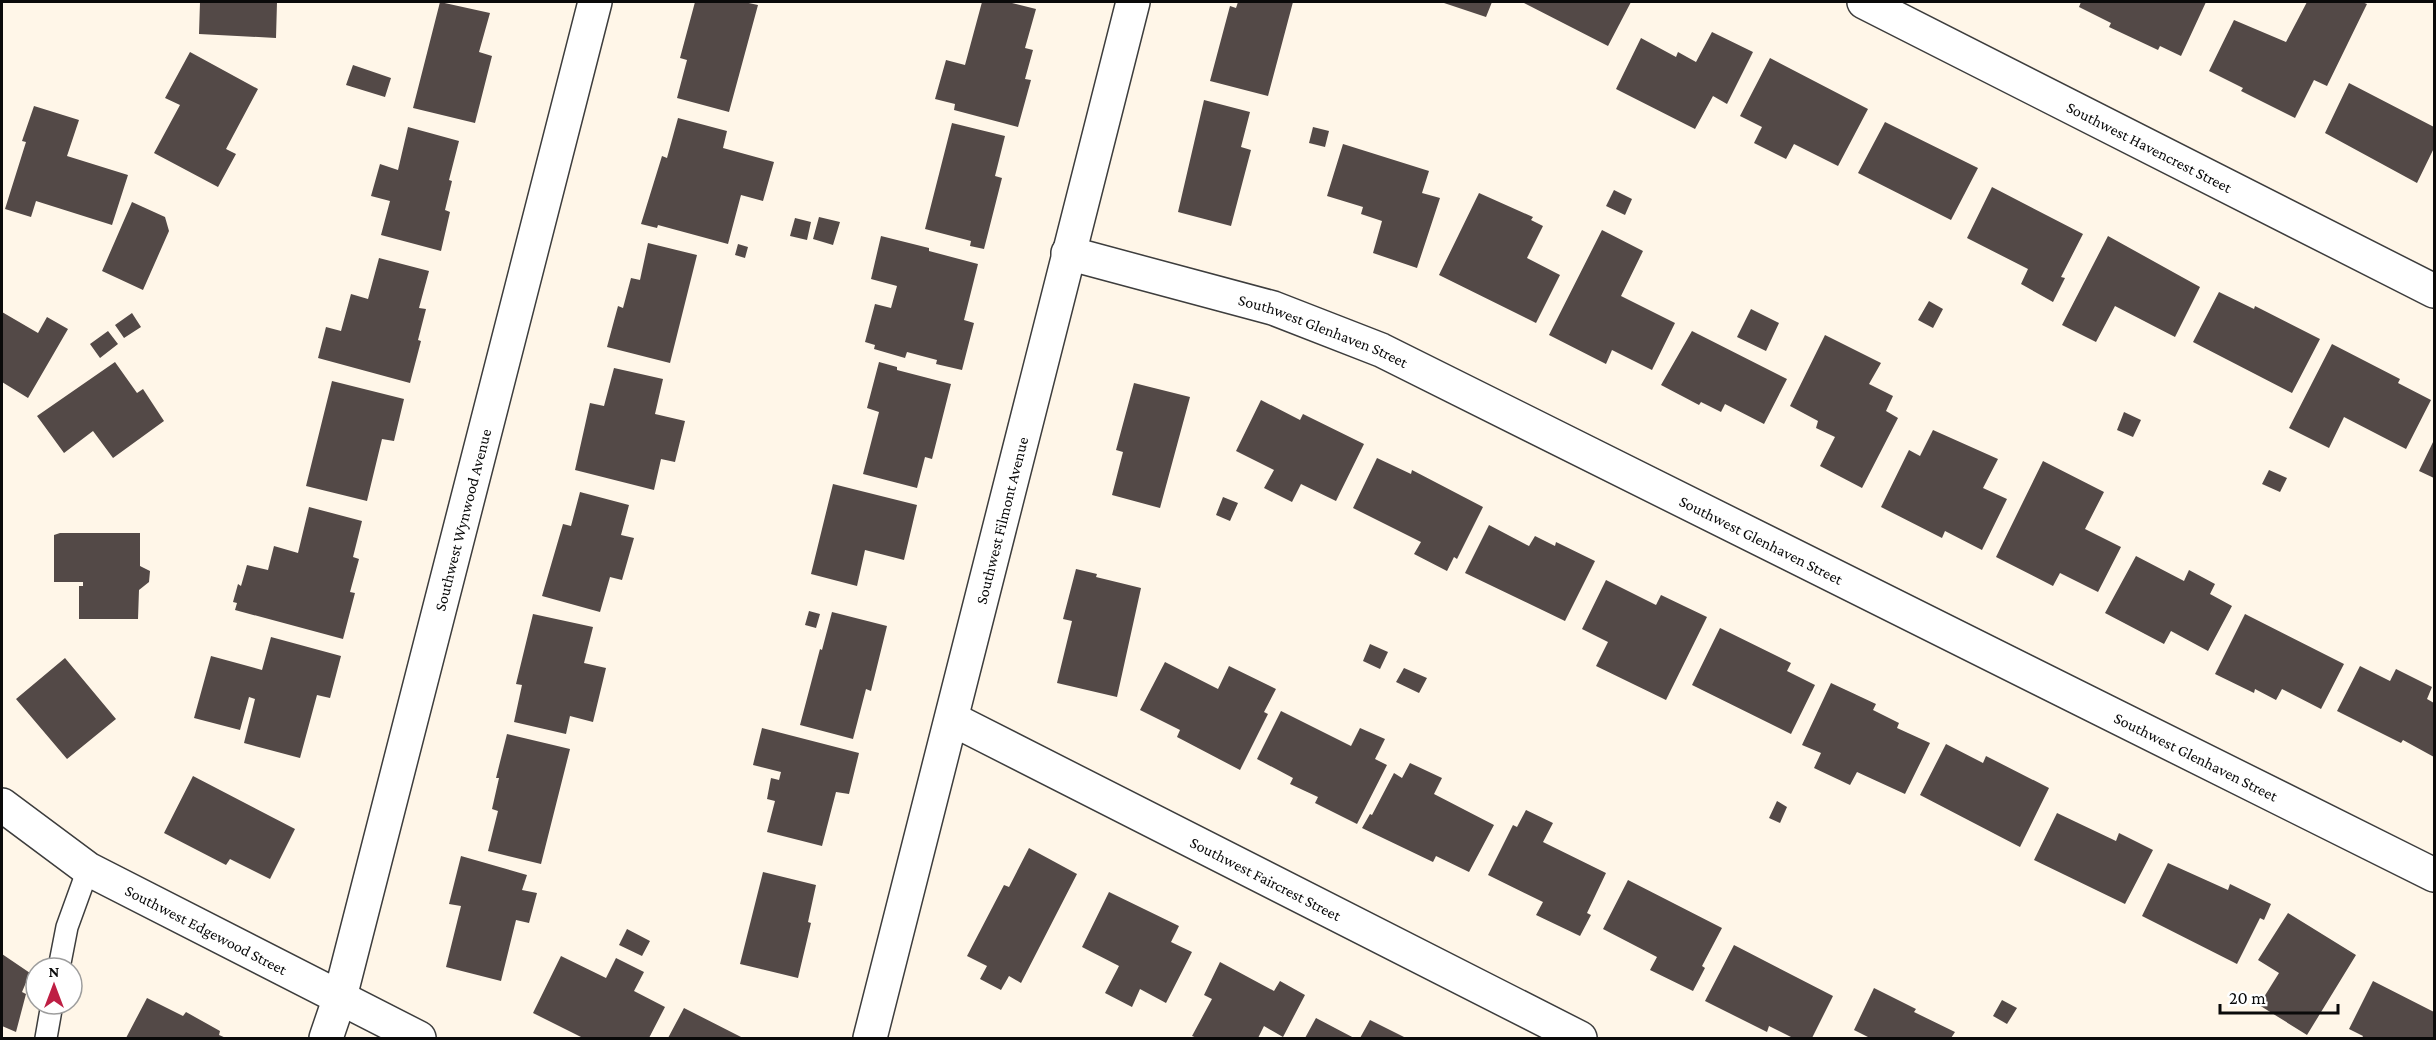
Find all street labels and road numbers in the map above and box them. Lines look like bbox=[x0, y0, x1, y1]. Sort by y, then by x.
street label: Southwest Havencrest Street bbox=[2064, 98, 2235, 196]
street label: Southwest Glenhaven Street bbox=[1237, 291, 1411, 371]
street label: Southwest Wynwood Avenue bbox=[431, 427, 494, 613]
street label: Southwest Filmont Avenue bbox=[972, 435, 1031, 606]
street label: Southwest Glenhaven Street bbox=[1677, 492, 1846, 588]
street label: Southwest Glenhaven Street bbox=[2112, 709, 2281, 805]
street label: Southwest Faircrest Street bbox=[1188, 833, 1345, 924]
street label: Southwest Edgewood Street bbox=[123, 881, 291, 978]

